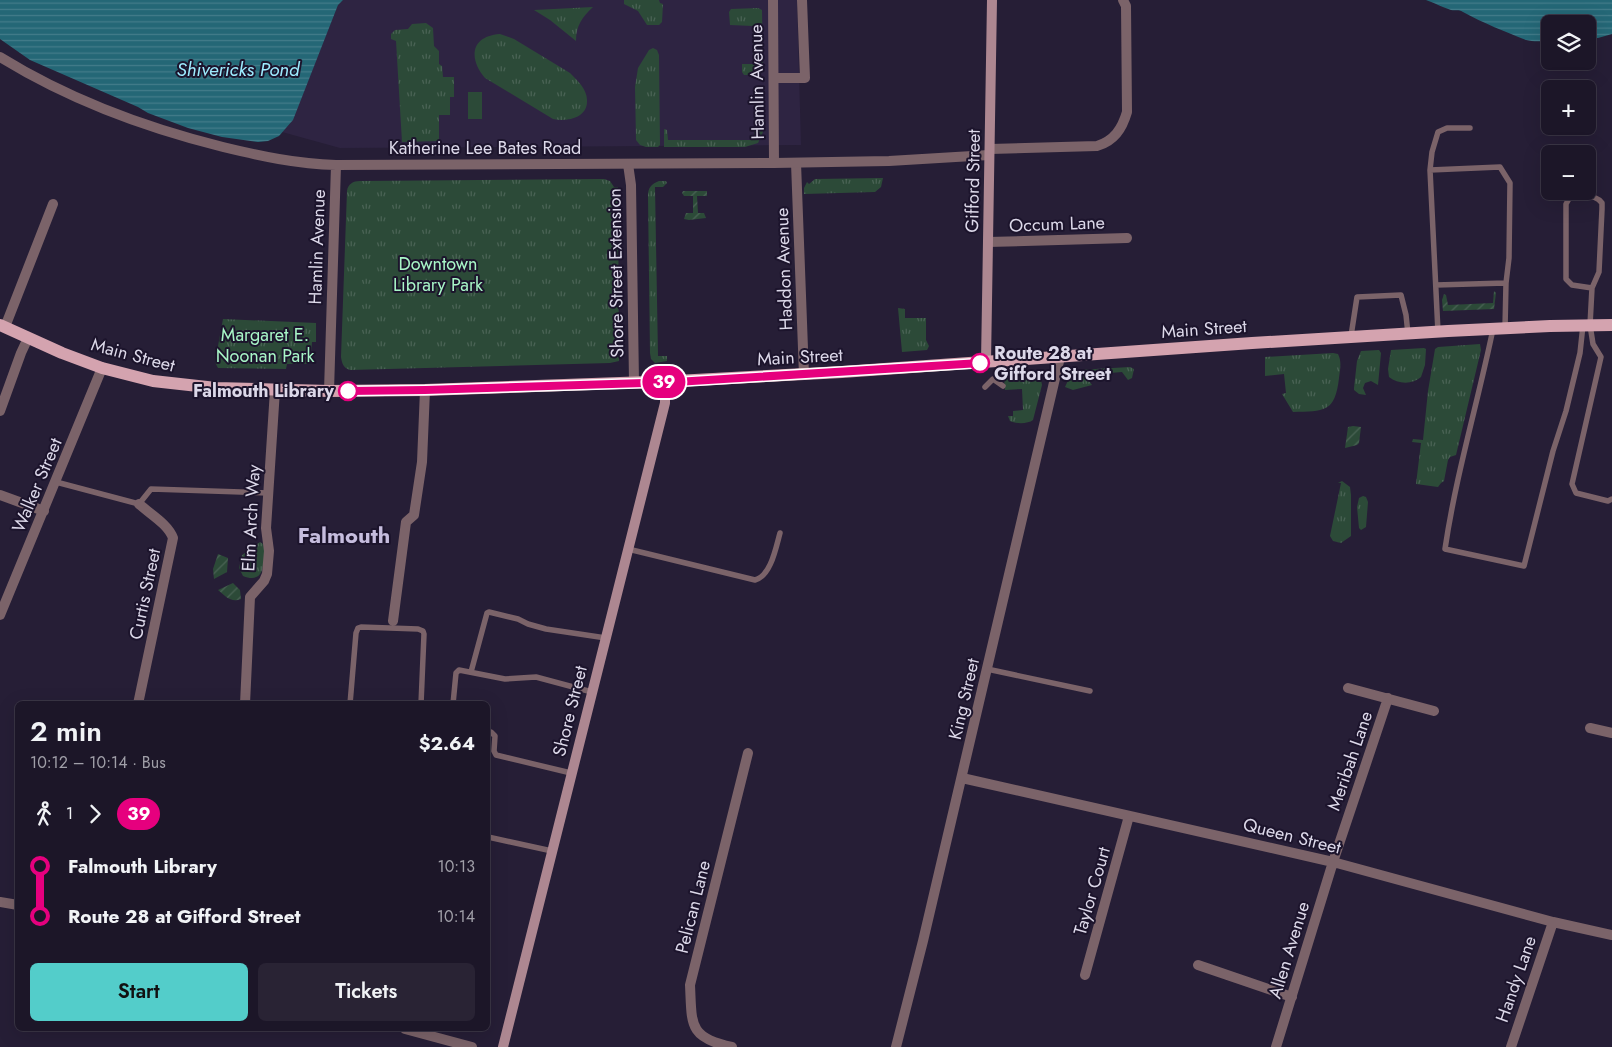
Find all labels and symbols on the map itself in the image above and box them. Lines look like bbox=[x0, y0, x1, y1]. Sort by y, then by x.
street label: Hamlin Avenue bbox=[743, 24, 771, 140]
water label: Shivericks Pond bbox=[177, 56, 301, 83]
street label: Gifford Street bbox=[959, 128, 987, 233]
street label: Katherine Lee Bates Road bbox=[389, 135, 581, 161]
street label: Shore Street Extension bbox=[602, 188, 630, 358]
street label: Hamlin Avenue bbox=[302, 189, 332, 305]
street label: Haddon Avenue bbox=[769, 207, 799, 331]
street label: Occum Lane bbox=[1009, 209, 1105, 239]
park label: Downtown Library Park bbox=[393, 251, 483, 298]
street label: Main Street bbox=[1160, 313, 1248, 345]
park label: Margaret E. Noonan Park bbox=[216, 322, 314, 369]
street label: Main Street bbox=[88, 331, 178, 379]
place label: Route 28 at Gifford Street bbox=[994, 340, 1111, 387]
street label: Main Street bbox=[757, 342, 844, 372]
marker: Route 28 at Gifford Street bbox=[970, 353, 990, 373]
line badge: 39 bbox=[642, 366, 686, 398]
place label: Falmouth Library bbox=[193, 378, 335, 404]
marker: Falmouth Library bbox=[338, 381, 358, 401]
street label: Walker Street bbox=[5, 433, 69, 536]
street label: Elm Arch Way bbox=[235, 464, 267, 572]
district label: Falmouth bbox=[298, 519, 390, 551]
street label: Curtis Street bbox=[123, 545, 167, 642]
street label: King Street bbox=[942, 655, 986, 742]
street label: Shore Street bbox=[546, 662, 594, 759]
street label: Meribah Lane bbox=[1321, 708, 1379, 814]
street label: Queen Street bbox=[1240, 811, 1344, 861]
street label: Taylor Court bbox=[1067, 843, 1117, 938]
street label: Pelican Lane bbox=[669, 858, 717, 956]
street label: Allen Avenue bbox=[1262, 898, 1316, 1002]
street label: Handy Lane bbox=[1489, 932, 1543, 1026]

